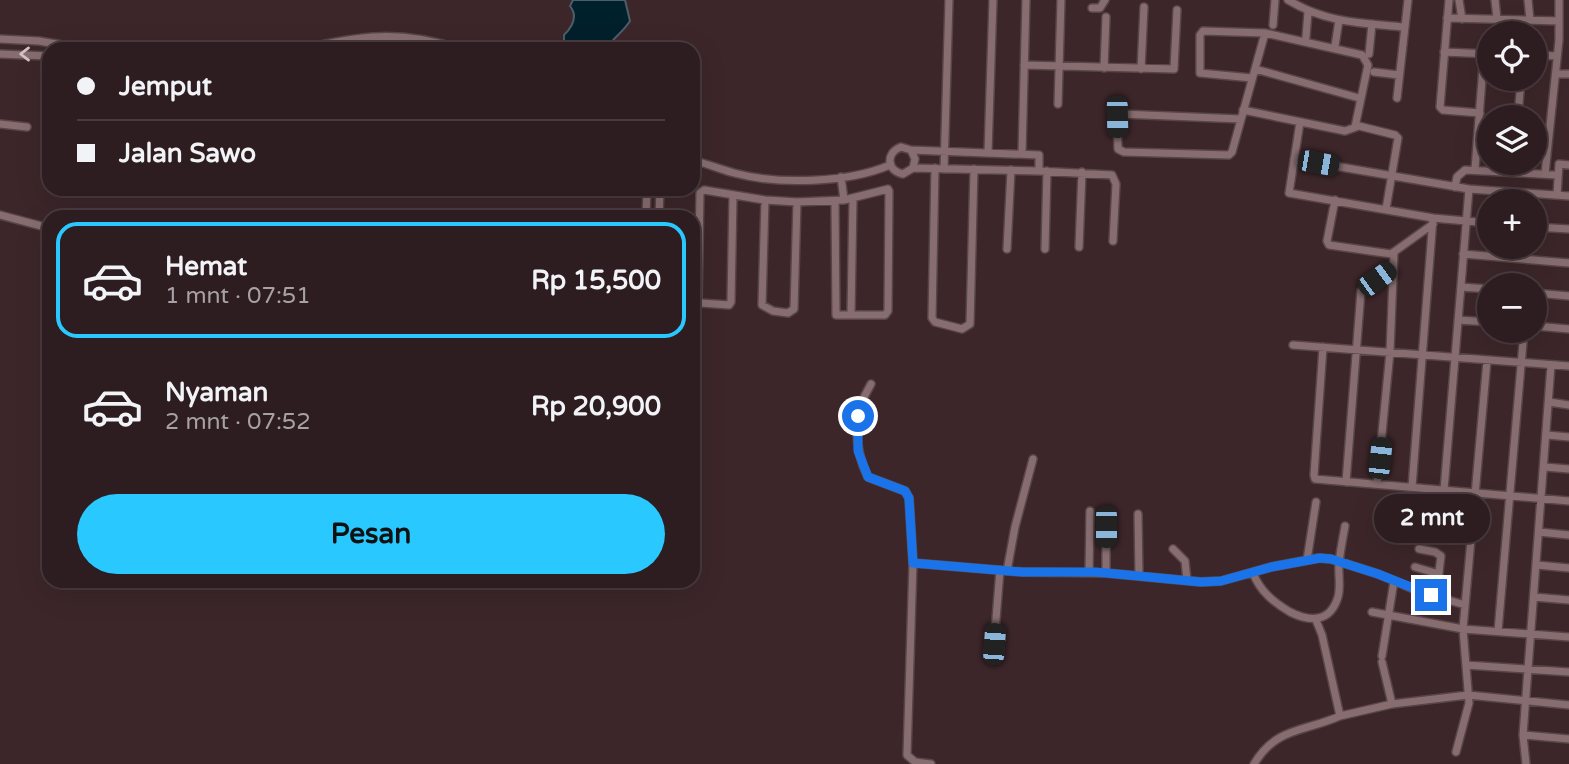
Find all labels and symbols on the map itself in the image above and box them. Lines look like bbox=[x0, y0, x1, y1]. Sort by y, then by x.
one-way arrow bbox=[19, 46, 29, 62]
car bbox=[1107, 96, 1128, 138]
car bbox=[1296, 149, 1341, 177]
car bbox=[1354, 258, 1401, 300]
route start bbox=[842, 400, 874, 432]
car bbox=[1368, 436, 1393, 480]
callout: 2 mnt bbox=[1373, 494, 1489, 542]
car bbox=[1096, 506, 1117, 548]
route end bbox=[1415, 579, 1447, 611]
car bbox=[983, 622, 1006, 666]

